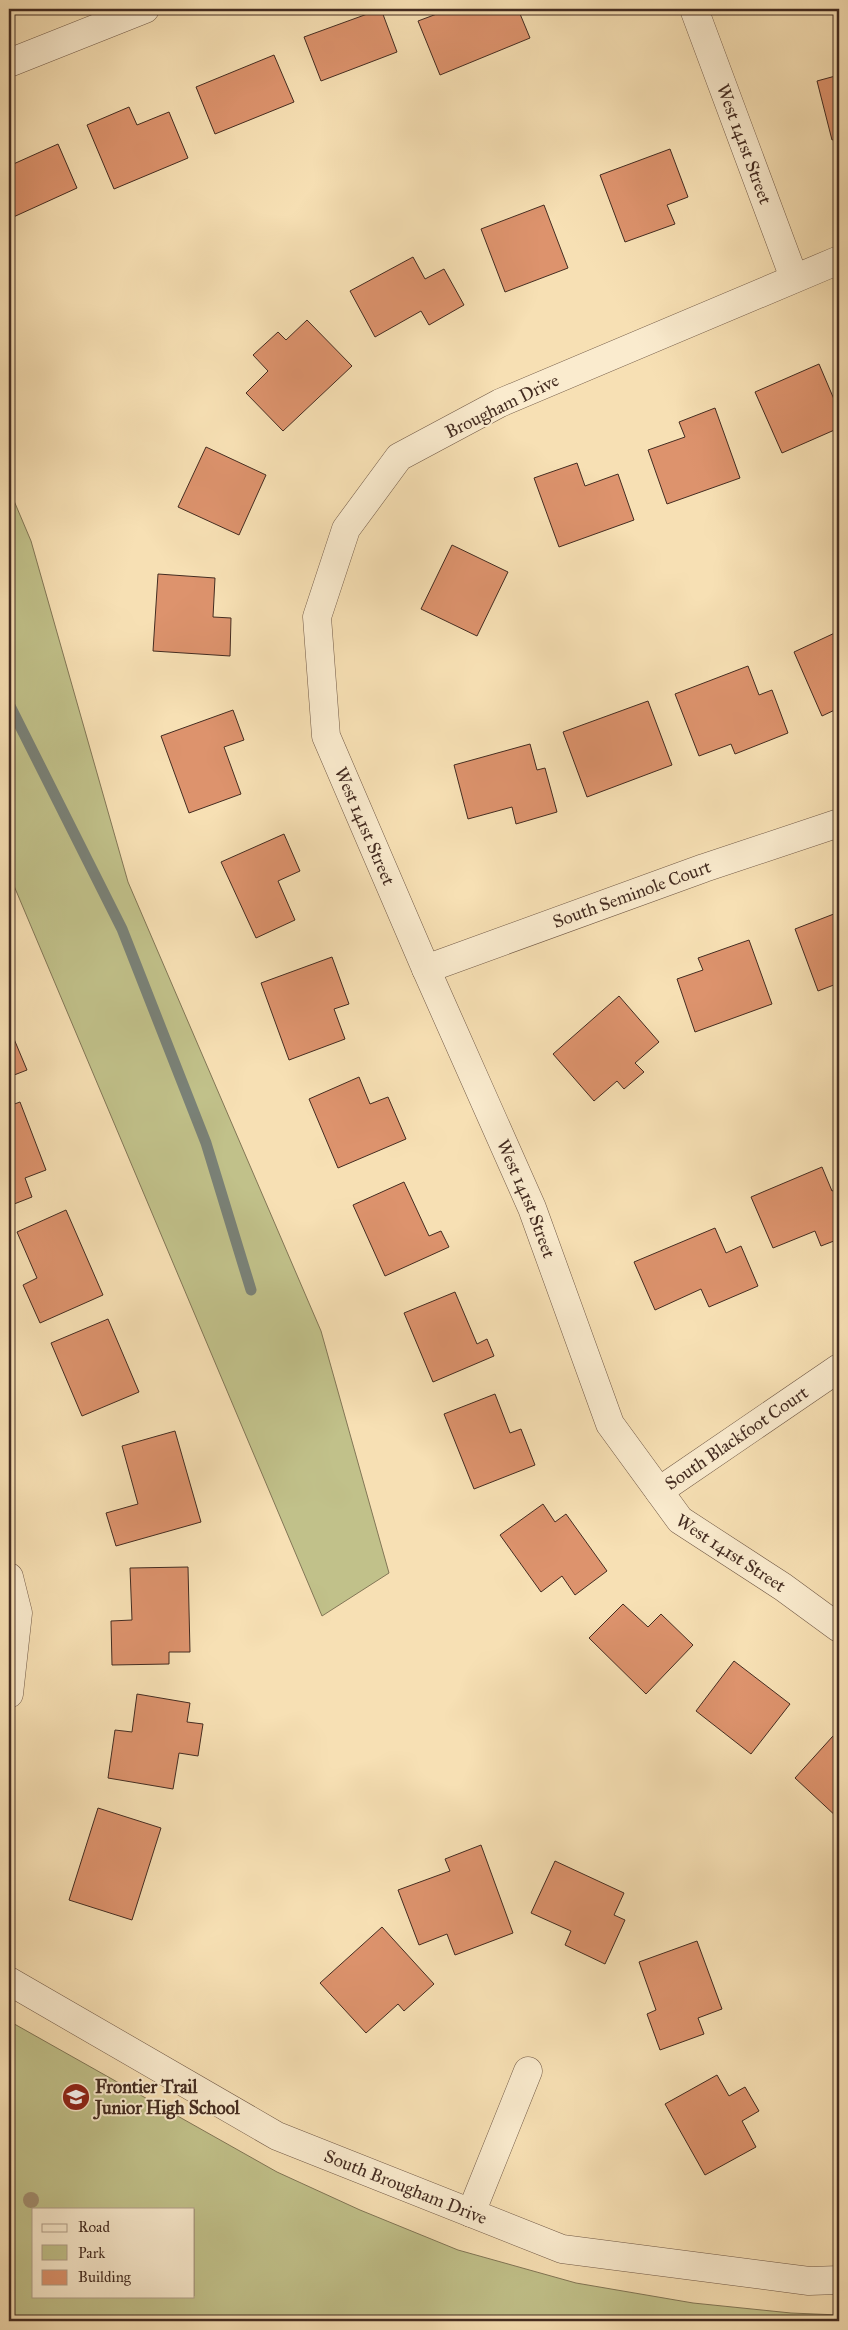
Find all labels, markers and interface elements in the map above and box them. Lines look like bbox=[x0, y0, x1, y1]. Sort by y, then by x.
street label: West 141st Street bbox=[712, 81, 777, 208]
street label: Brougham Drive bbox=[441, 369, 563, 444]
street label: West 141st Street bbox=[330, 764, 400, 889]
street label: South Seminole Court bbox=[550, 855, 714, 933]
street label: West 141st Street bbox=[492, 1136, 560, 1262]
street label: South Blackfoot Court bbox=[661, 1381, 813, 1495]
street label: West 141st Street bbox=[672, 1509, 790, 1597]
place label: Frontier Trail Junior High School bbox=[93, 2076, 241, 2120]
school or university icon: Frontier Trail Junior High School bbox=[61, 2082, 91, 2112]
street label: South Brougham Drive bbox=[321, 2145, 490, 2229]
legend bbox=[32, 2208, 195, 2298]
text: Road bbox=[78, 2218, 110, 2236]
text: Park bbox=[78, 2244, 105, 2262]
text: Building bbox=[78, 2268, 132, 2286]

